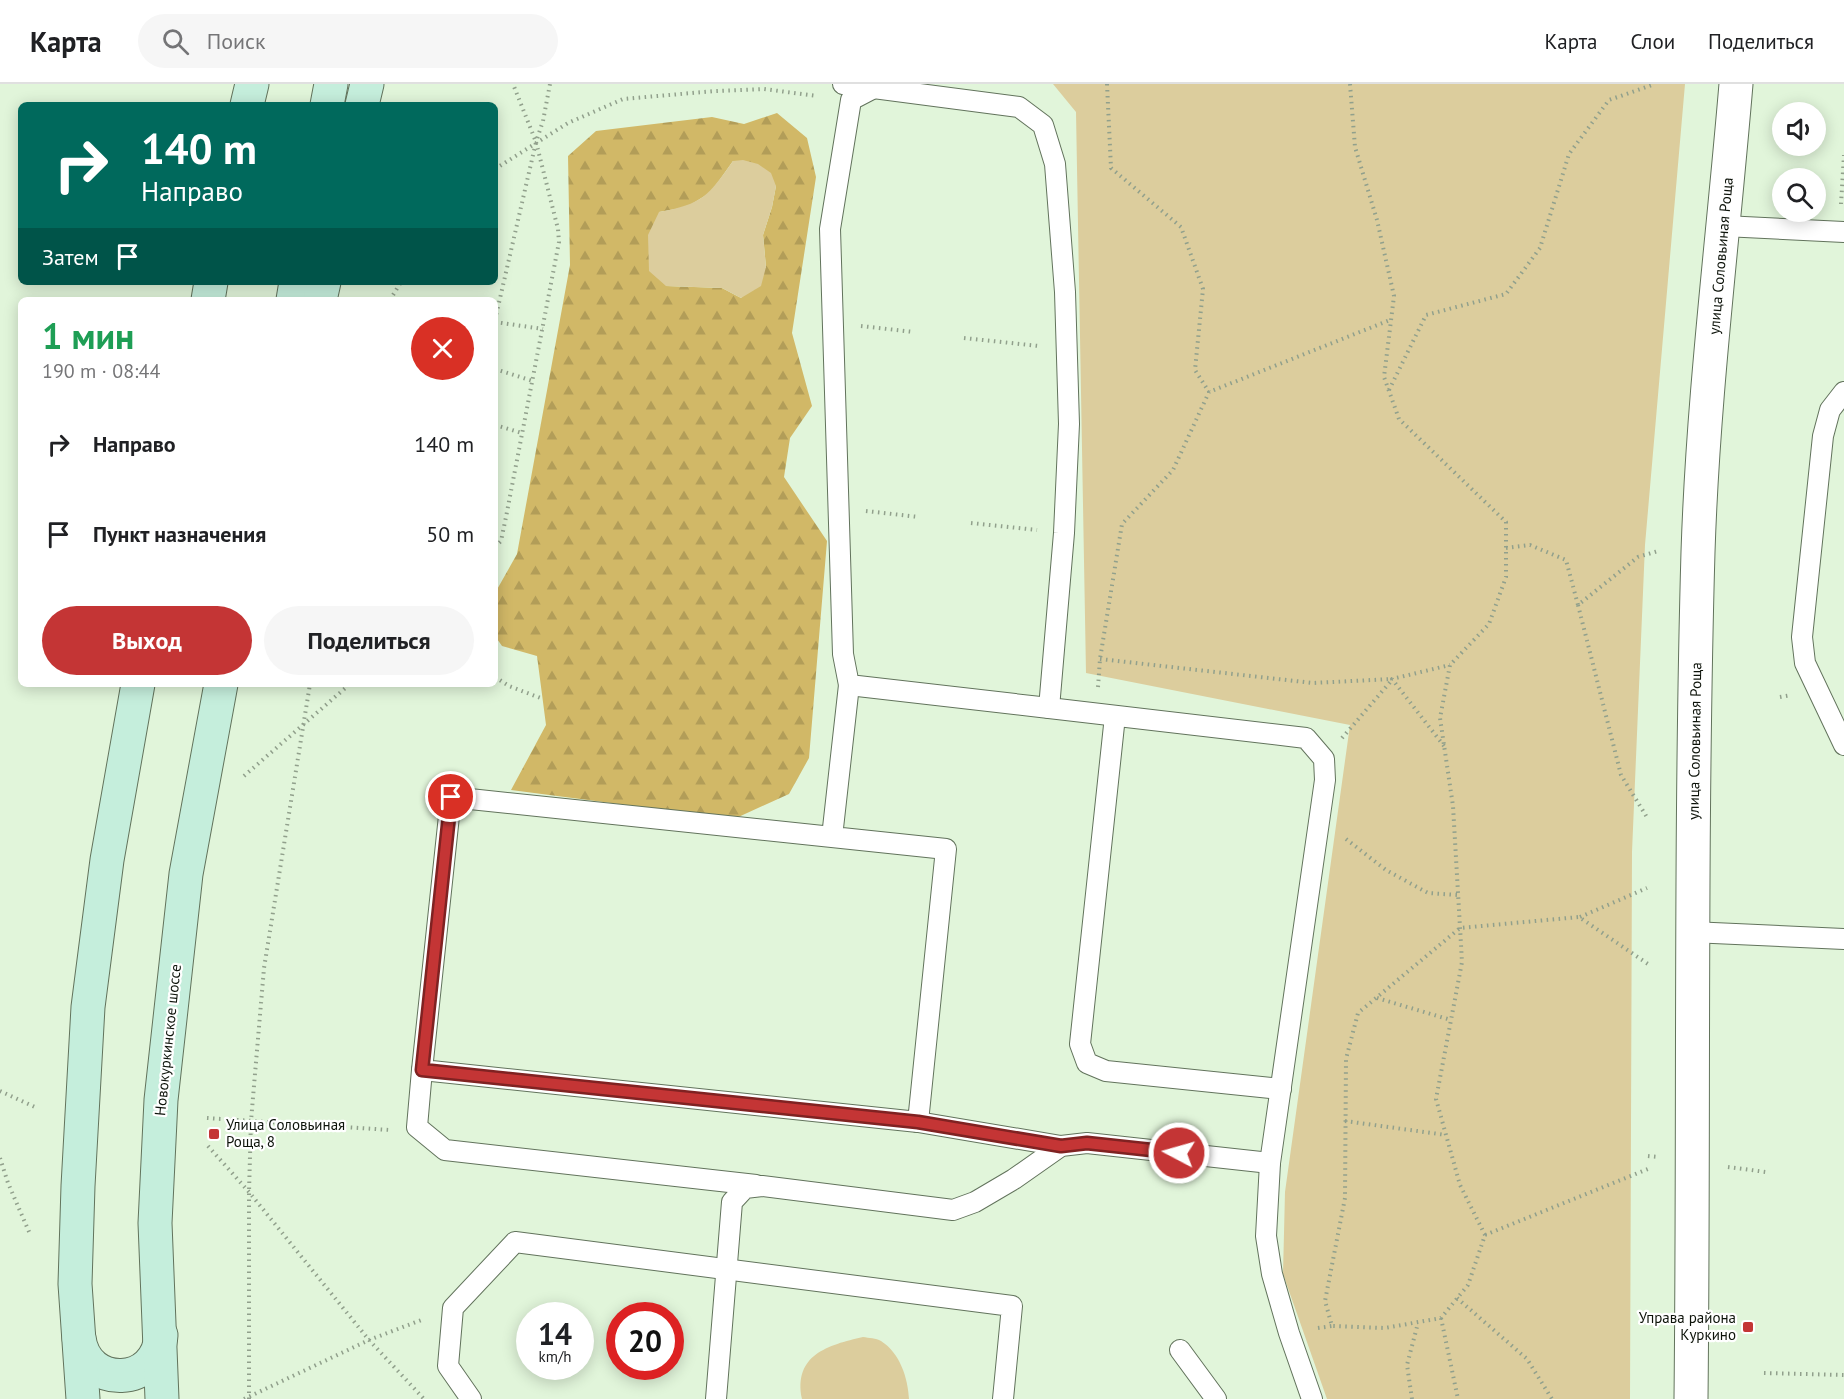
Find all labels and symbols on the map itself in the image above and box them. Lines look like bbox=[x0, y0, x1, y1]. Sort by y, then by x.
street label: улица Соловьиная Роща bbox=[1704, 177, 1737, 335]
street label: улица Соловьиная Роща bbox=[1684, 662, 1705, 820]
pin bbox=[425, 771, 476, 822]
street label: Новокуркинское шоссе bbox=[150, 963, 185, 1117]
place label: Улица Соловьиная Роща, 8 bbox=[226, 1115, 345, 1151]
position arrow bbox=[1147, 1121, 1211, 1185]
marker: Улица Соловьиная Роща, 8 bbox=[207, 1127, 221, 1141]
speed limit sign: 20 bbox=[606, 1302, 684, 1380]
place label: Управа района Куркино bbox=[1639, 1308, 1736, 1344]
marker: Управа района Куркино bbox=[1741, 1320, 1755, 1334]

